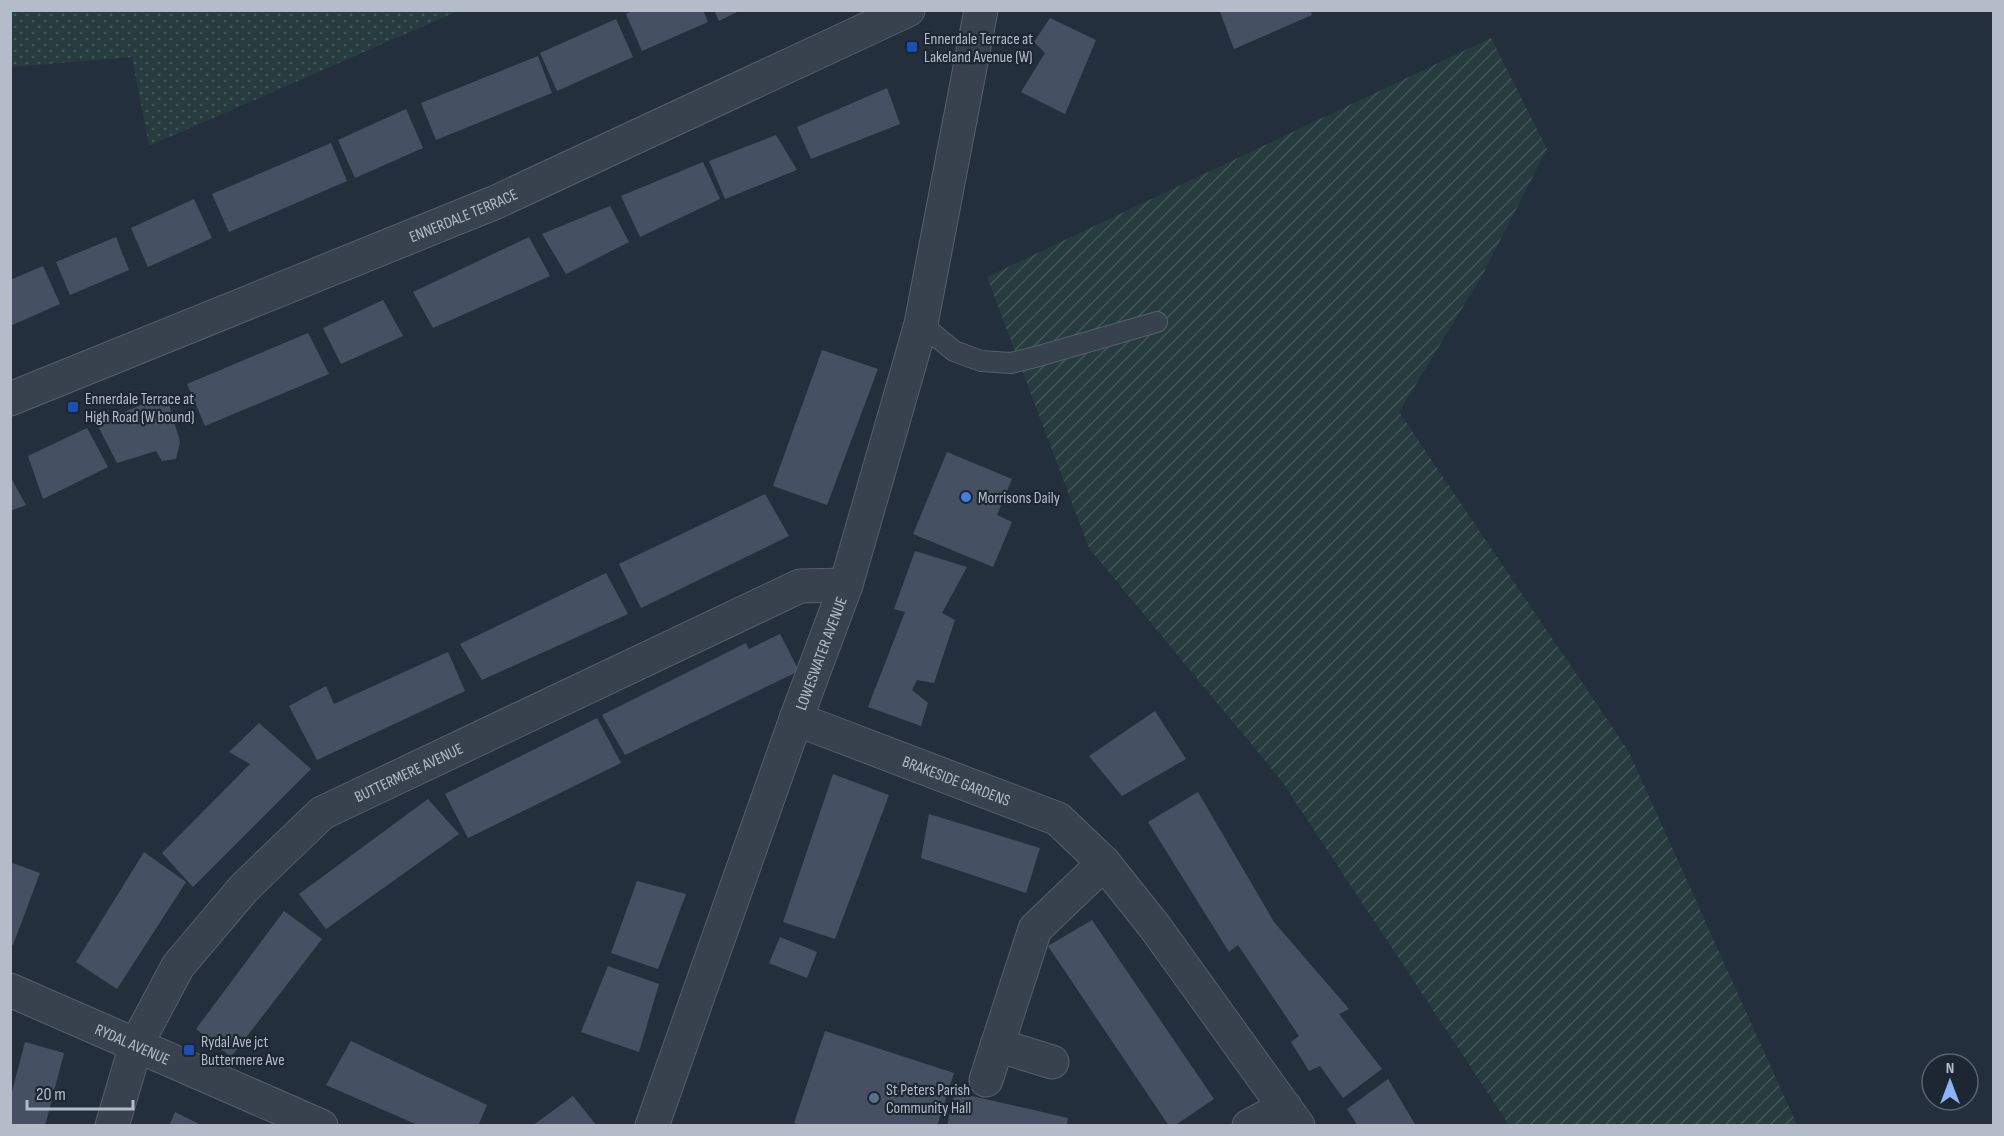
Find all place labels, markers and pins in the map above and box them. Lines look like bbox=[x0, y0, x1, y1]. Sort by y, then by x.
place label: Ennerdale Terrace at Lakeland Avenue (W) bbox=[924, 30, 1033, 67]
marker: Ennerdale Terrace at Lakeland Avenue (W) bbox=[905, 40, 919, 54]
place label: Ennerdale Terrace at High Road (W bound) bbox=[85, 390, 194, 427]
marker: Ennerdale Terrace at High Road (W bound) bbox=[66, 400, 80, 414]
place label: Morrisons Daily bbox=[978, 489, 1060, 508]
marker: Morrisons Daily bbox=[959, 490, 973, 504]
place label: Rydal Ave jct Buttermere Ave bbox=[201, 1033, 285, 1070]
marker: Rydal Ave jct Buttermere Ave bbox=[182, 1043, 196, 1057]
place label: St Peters Parish Community Hall bbox=[886, 1081, 971, 1118]
marker: St Peters Parish Community Hall bbox=[867, 1091, 881, 1105]

